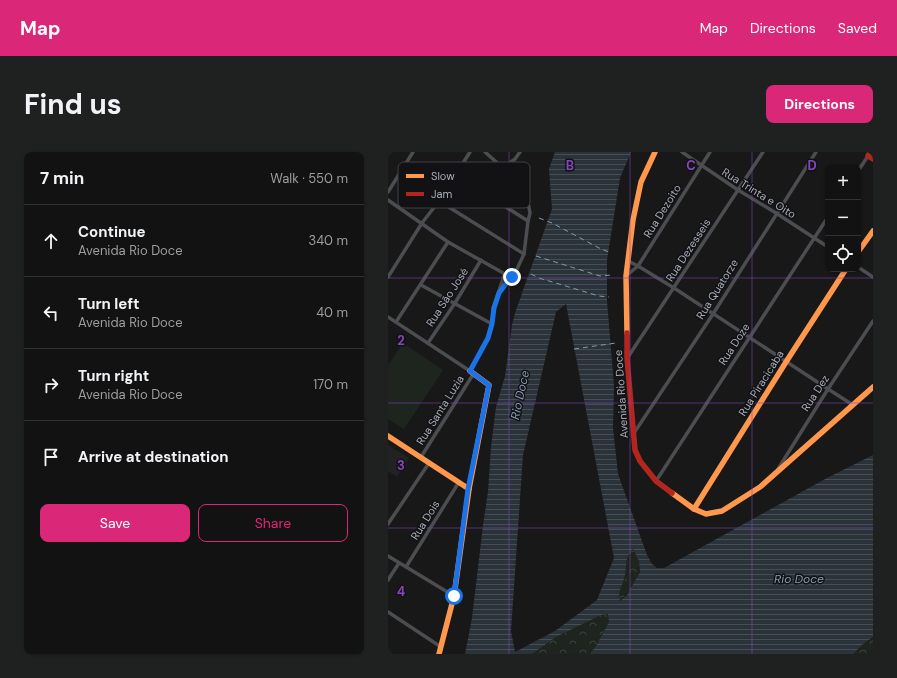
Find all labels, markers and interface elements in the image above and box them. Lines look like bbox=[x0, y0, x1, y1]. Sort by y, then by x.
text: Map bbox=[20, 16, 60, 41]
text: Map bbox=[700, 19, 728, 37]
text: Directions bbox=[750, 19, 816, 37]
text: Saved bbox=[838, 19, 877, 37]
button: Directions bbox=[766, 85, 873, 123]
text: Find us bbox=[24, 86, 122, 123]
text: B bbox=[566, 157, 574, 174]
text: C bbox=[686, 157, 696, 174]
text: D bbox=[807, 157, 817, 174]
legend bbox=[398, 162, 530, 208]
map controls bbox=[825, 164, 861, 272]
button: + bbox=[825, 164, 861, 200]
street label: Rua Trinta e Oito bbox=[719, 165, 799, 221]
text: 7 min bbox=[40, 167, 84, 189]
text: Slow bbox=[431, 169, 455, 183]
text: Walk · 550 m bbox=[270, 170, 348, 187]
street label: Rua Dezoito bbox=[640, 182, 684, 240]
text: Jam bbox=[431, 187, 452, 201]
button: − bbox=[825, 200, 861, 236]
street label: Rua Dezesseis bbox=[662, 216, 714, 284]
text: Continue bbox=[78, 222, 146, 242]
icon: ahead bbox=[40, 230, 62, 252]
text: 340 m bbox=[308, 232, 348, 249]
button: locate bbox=[825, 236, 861, 272]
text: Avenida Rio Doce bbox=[78, 242, 183, 259]
street label: Rua Quatorze bbox=[693, 256, 741, 322]
street label: Rua São José bbox=[423, 265, 471, 329]
route end bbox=[503, 268, 521, 286]
text: Turn left bbox=[78, 294, 139, 314]
icon: left bbox=[40, 302, 62, 324]
text: 40 m bbox=[316, 304, 348, 321]
text: Avenida Rio Doce bbox=[78, 314, 183, 331]
street label: Rua Doze bbox=[715, 320, 753, 368]
text: 2 bbox=[397, 332, 405, 349]
street label: Rua Piracicaba bbox=[735, 348, 787, 418]
street label: Avenida Rio Doce bbox=[611, 349, 631, 439]
text: Turn right bbox=[78, 366, 149, 386]
water label: Rio Doce bbox=[507, 369, 533, 421]
street label: Rua Dez bbox=[798, 372, 832, 414]
street label: Rua Santa Luzia bbox=[413, 373, 467, 447]
icon: right bbox=[40, 374, 62, 396]
text: 170 m bbox=[313, 376, 348, 393]
text: Avenida Rio Doce bbox=[78, 386, 183, 403]
icon: arrive bbox=[40, 446, 62, 468]
text: Arrive at destination bbox=[78, 447, 229, 467]
text: 3 bbox=[397, 457, 405, 474]
street label: Rua Dois bbox=[407, 498, 443, 542]
button: Save bbox=[40, 504, 190, 542]
button: Share bbox=[198, 504, 348, 542]
water label: Rio Doce bbox=[774, 571, 824, 587]
text: 4 bbox=[397, 583, 405, 600]
route start bbox=[445, 587, 463, 605]

